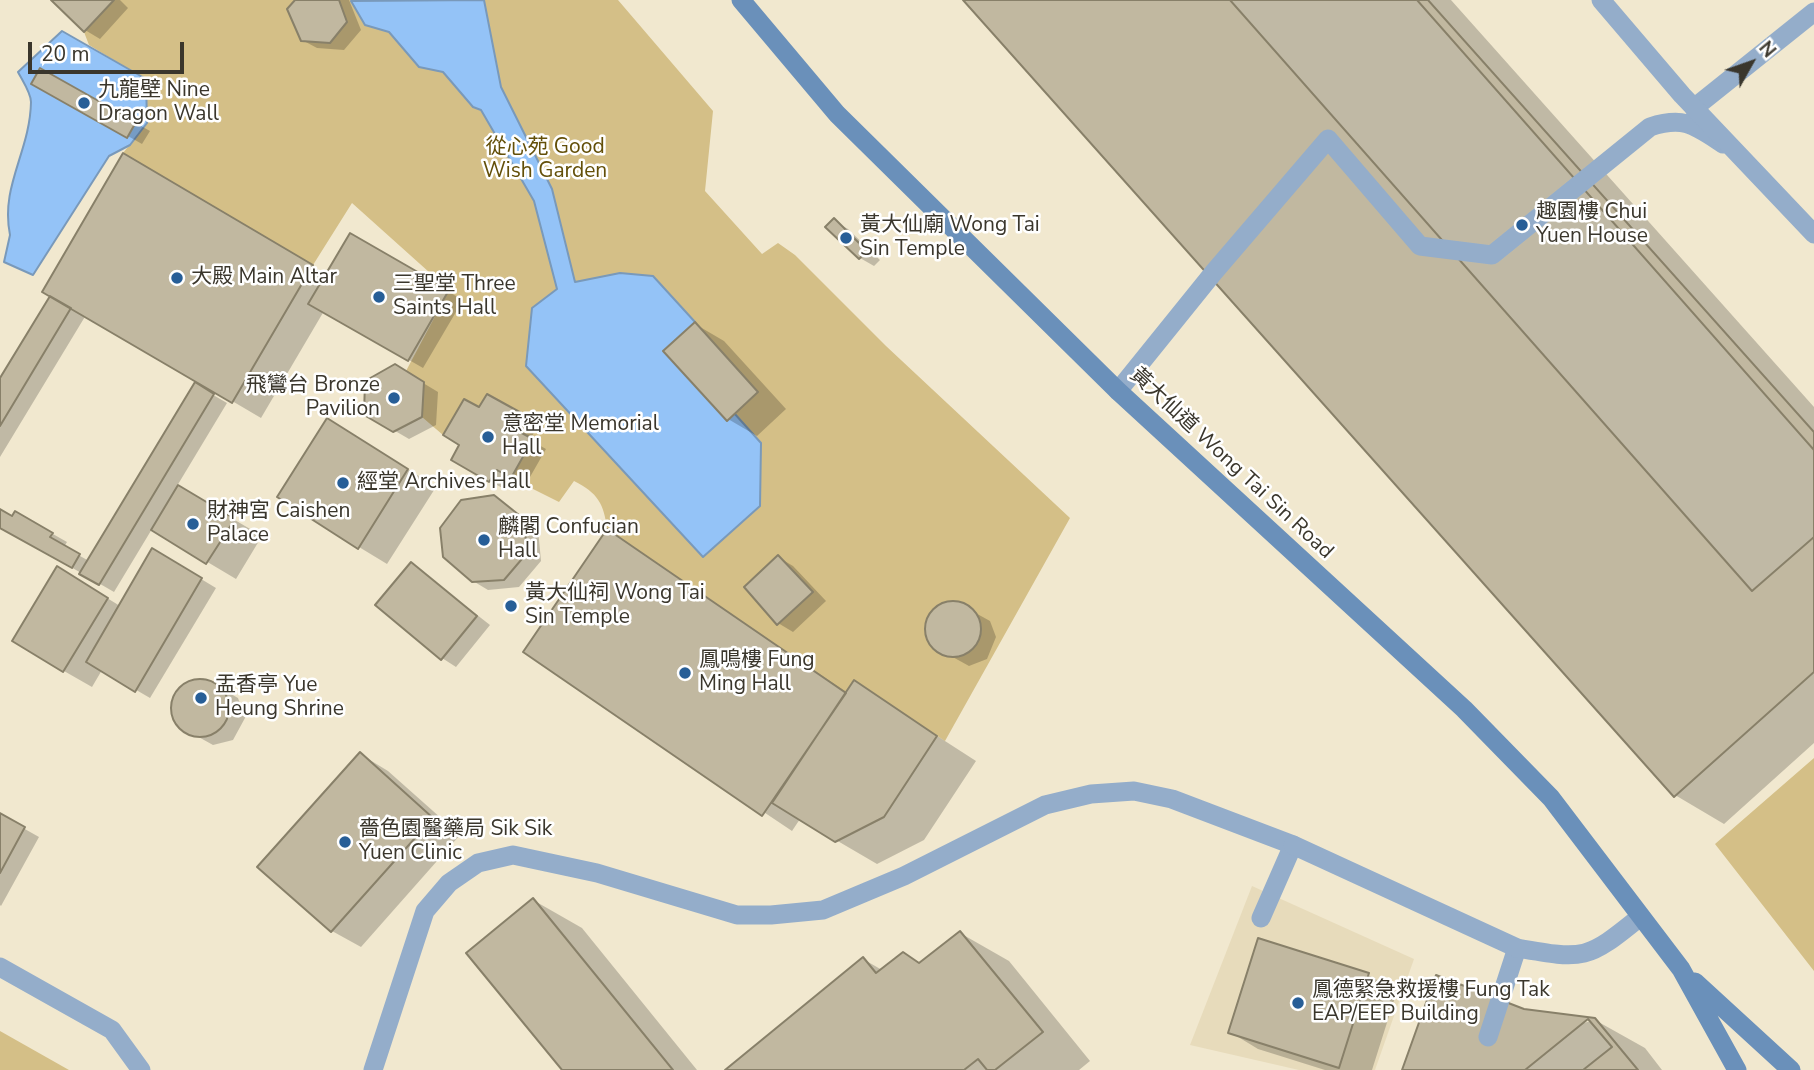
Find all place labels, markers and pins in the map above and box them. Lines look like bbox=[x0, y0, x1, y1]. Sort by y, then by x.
place label: 九龍壁 Nine Dragon Wall bbox=[98, 78, 219, 128]
marker: 九龍壁 Nine Dragon Wall bbox=[76, 95, 92, 111]
place label: 趣園樓 Chui Yuen House bbox=[1536, 200, 1648, 250]
place label: 黃大仙廟 Wong Tai Sin Temple bbox=[860, 213, 1040, 263]
marker: 趣園樓 Chui Yuen House bbox=[1514, 217, 1530, 233]
marker: 黃大仙廟 Wong Tai Sin Temple bbox=[838, 230, 854, 246]
place label: 大殿 Main Altar bbox=[191, 265, 337, 291]
marker: 大殿 Main Altar bbox=[169, 270, 185, 286]
place label: 三聖堂 Three Saints Hall bbox=[393, 272, 516, 322]
marker: 三聖堂 Three Saints Hall bbox=[371, 289, 387, 305]
place label: 飛鸞台 Bronze Pavilion bbox=[246, 373, 380, 423]
marker: 飛鸞台 Bronze Pavilion bbox=[386, 390, 402, 406]
place label: 意密堂 Memorial Hall bbox=[502, 412, 659, 462]
marker: 意密堂 Memorial Hall bbox=[480, 429, 496, 445]
place label: 經堂 Archives Hall bbox=[357, 470, 530, 496]
marker: 經堂 Archives Hall bbox=[335, 475, 351, 491]
place label: 財神宮 Caishen Palace bbox=[207, 499, 350, 549]
place label: 麟閣 Confucian Hall bbox=[498, 515, 639, 565]
marker: 財神宮 Caishen Palace bbox=[185, 516, 201, 532]
marker: 麟閣 Confucian Hall bbox=[476, 532, 492, 548]
place label: 黃大仙祠 Wong Tai Sin Temple bbox=[525, 581, 705, 631]
marker: 黃大仙祠 Wong Tai Sin Temple bbox=[503, 598, 519, 614]
place label: 鳳鳴樓 Fung Ming Hall bbox=[699, 648, 815, 698]
marker: 鳳鳴樓 Fung Ming Hall bbox=[677, 665, 693, 681]
place label: 盂香亭 Yue Heung Shrine bbox=[215, 673, 344, 723]
marker: 盂香亭 Yue Heung Shrine bbox=[193, 690, 209, 706]
place label: 嗇色園醫藥局 Sik Sik Yuen Clinic bbox=[359, 817, 552, 867]
marker: 嗇色園醫藥局 Sik Sik Yuen Clinic bbox=[337, 834, 353, 850]
place label: 鳳德緊急救援樓 Fung Tak EAP/EEP Building bbox=[1312, 978, 1550, 1028]
marker: 鳳德緊急救援樓 Fung Tak EAP/EEP Building bbox=[1290, 995, 1306, 1011]

